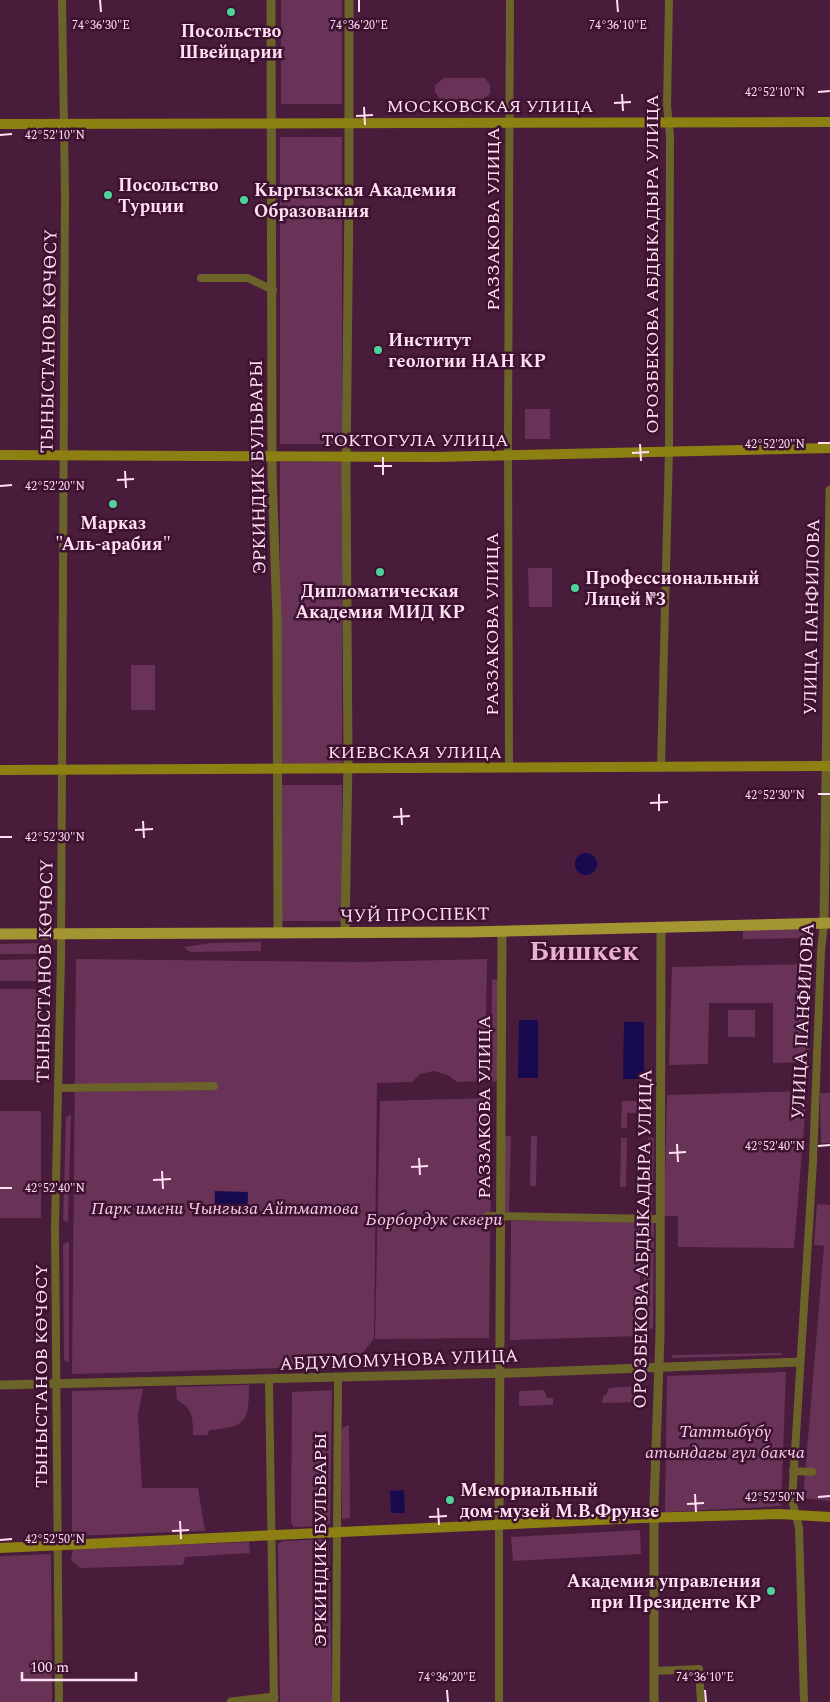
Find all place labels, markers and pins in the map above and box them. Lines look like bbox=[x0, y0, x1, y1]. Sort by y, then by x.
marker: Посольство Швейцарии bbox=[225, 6, 237, 18]
place label: Посольство Швейцарии bbox=[179, 18, 283, 66]
place label: Посольство Турции bbox=[118, 172, 219, 220]
place label: Кыргызская Академия Образования bbox=[254, 177, 457, 225]
marker: Посольство Турции bbox=[102, 189, 114, 201]
marker: Кыргызская Академия Образования bbox=[238, 194, 250, 206]
place label: Институт геологии НАН КР bbox=[388, 327, 546, 375]
marker: Институт геологии НАН КР bbox=[372, 344, 384, 356]
marker: Марказ "Аль-арабия" bbox=[107, 498, 119, 510]
place label: Марказ "Аль-арабия" bbox=[55, 510, 171, 558]
place label: Профессиональный Лицей №3 bbox=[585, 565, 759, 613]
marker: Дипломатическая Академия МИД КР bbox=[374, 566, 386, 578]
place label: Дипломатическая Академия МИД КР bbox=[295, 578, 465, 626]
marker: Профессиональный Лицей №3 bbox=[569, 582, 581, 594]
place label: Мемориальный дом-музей М.В.Фрунзе bbox=[460, 1477, 659, 1525]
marker: Мемориальный дом-музей М.В.Фрунзе bbox=[444, 1494, 456, 1506]
place label: Академия управления при Президенте КР bbox=[567, 1568, 761, 1616]
marker: Академия управления при Президенте КР bbox=[765, 1585, 777, 1597]

